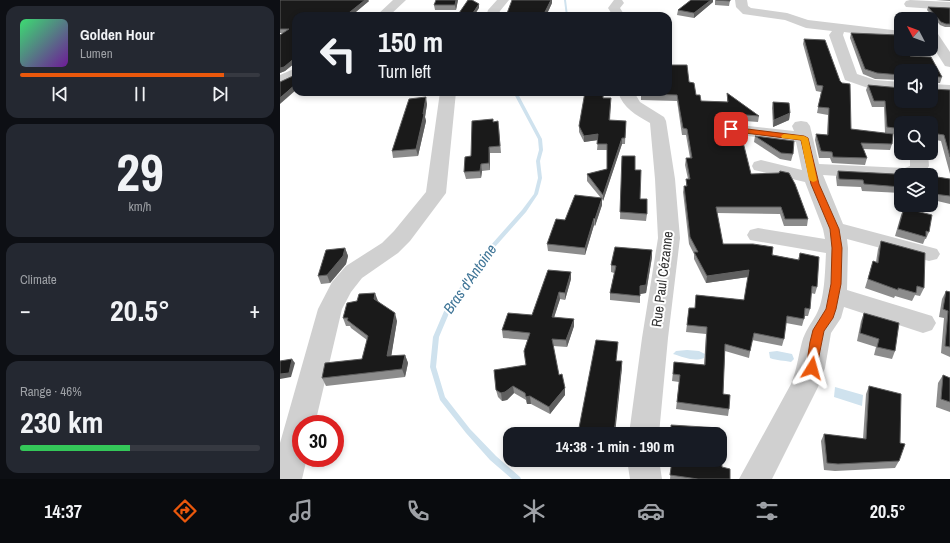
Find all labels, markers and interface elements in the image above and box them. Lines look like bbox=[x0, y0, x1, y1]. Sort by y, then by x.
north arrow bbox=[894, 12, 938, 56]
map controls bbox=[894, 12, 938, 212]
text: 150 m bbox=[378, 23, 443, 61]
text: Golden Hour bbox=[80, 24, 155, 45]
icon: left bbox=[312, 28, 364, 80]
text: Lumen bbox=[80, 45, 113, 62]
text: Turn left bbox=[378, 59, 431, 84]
button: sound bbox=[894, 64, 938, 108]
icon: previous bbox=[49, 83, 71, 105]
icon: pause bbox=[129, 83, 151, 105]
icon: next bbox=[209, 83, 231, 105]
pin bbox=[714, 112, 748, 146]
button: search bbox=[894, 116, 938, 160]
icon: arrive bbox=[720, 118, 742, 140]
text: 29 bbox=[116, 137, 164, 207]
button: layers bbox=[894, 168, 938, 212]
text: km/h bbox=[128, 198, 152, 215]
street label: Rue Paul Cézanne bbox=[647, 230, 677, 328]
water label: Bras d'Antoine bbox=[438, 240, 501, 318]
text: Climate bbox=[20, 271, 57, 288]
text: 20.5° bbox=[110, 290, 170, 330]
text: − bbox=[20, 295, 31, 325]
text: + bbox=[249, 295, 260, 325]
position arrow bbox=[791, 347, 833, 389]
text: Range · 46% bbox=[20, 383, 82, 400]
text: 230 km bbox=[20, 402, 103, 442]
speed limit sign: 30 bbox=[292, 415, 344, 467]
text: 14:38 · 1 min · 190 m bbox=[556, 436, 674, 457]
icon: directions bbox=[171, 497, 199, 525]
icon: music bbox=[287, 497, 315, 525]
icon: phone bbox=[404, 497, 432, 525]
icon: climate bbox=[520, 497, 548, 525]
icon: car bbox=[637, 497, 665, 525]
icon: filters bbox=[753, 497, 781, 525]
text: 14:37 bbox=[44, 499, 82, 524]
text: 20.5° bbox=[870, 499, 906, 524]

